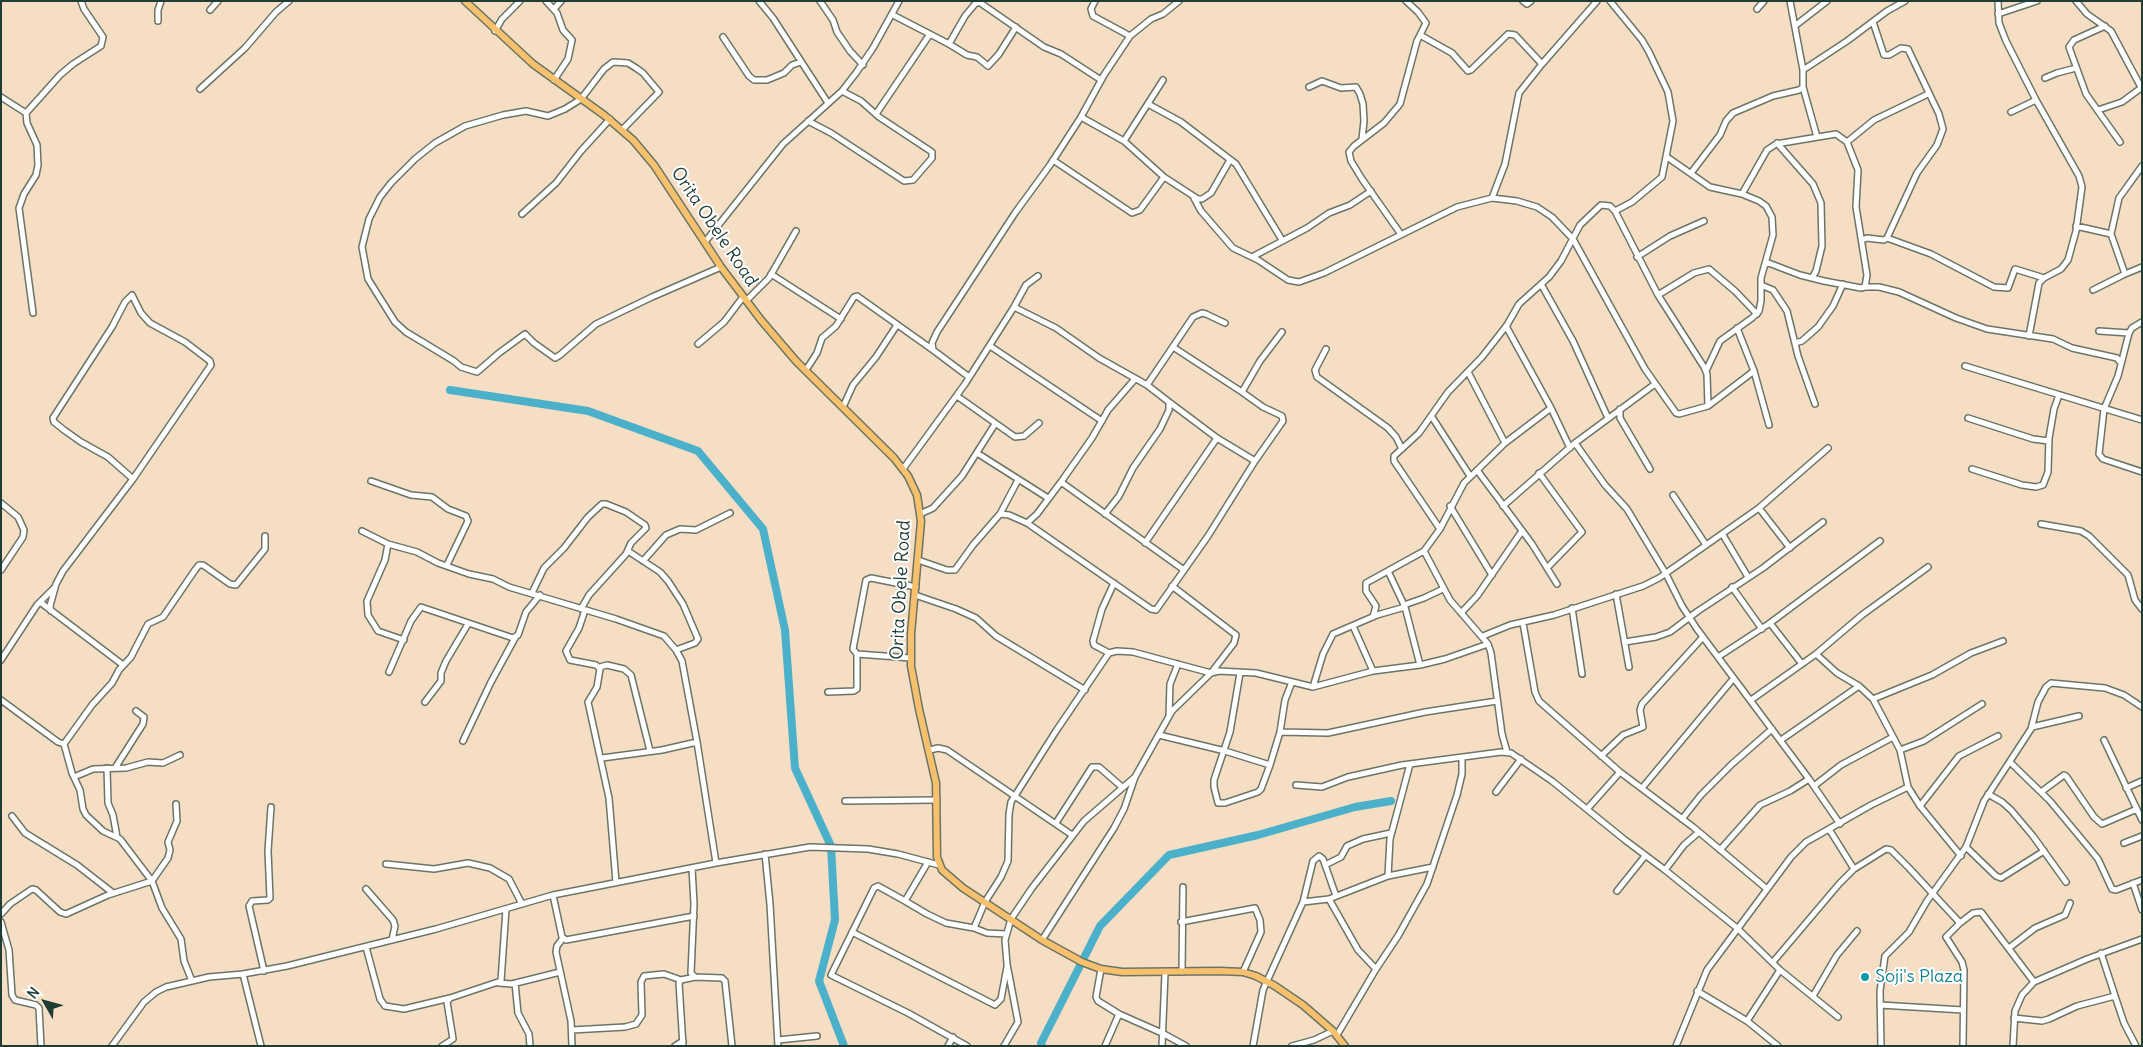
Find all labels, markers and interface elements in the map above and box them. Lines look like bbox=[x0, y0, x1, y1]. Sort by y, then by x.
street label: Orita Obele Road bbox=[666, 163, 762, 291]
street label: Orita Obele Road bbox=[887, 520, 915, 660]
place label: Soji's Plaza bbox=[1875, 966, 1963, 988]
marker: Soji's Plaza bbox=[1859, 971, 1871, 983]
north arrow bbox=[20, 977, 70, 1027]
text: N bbox=[23, 983, 43, 1002]

